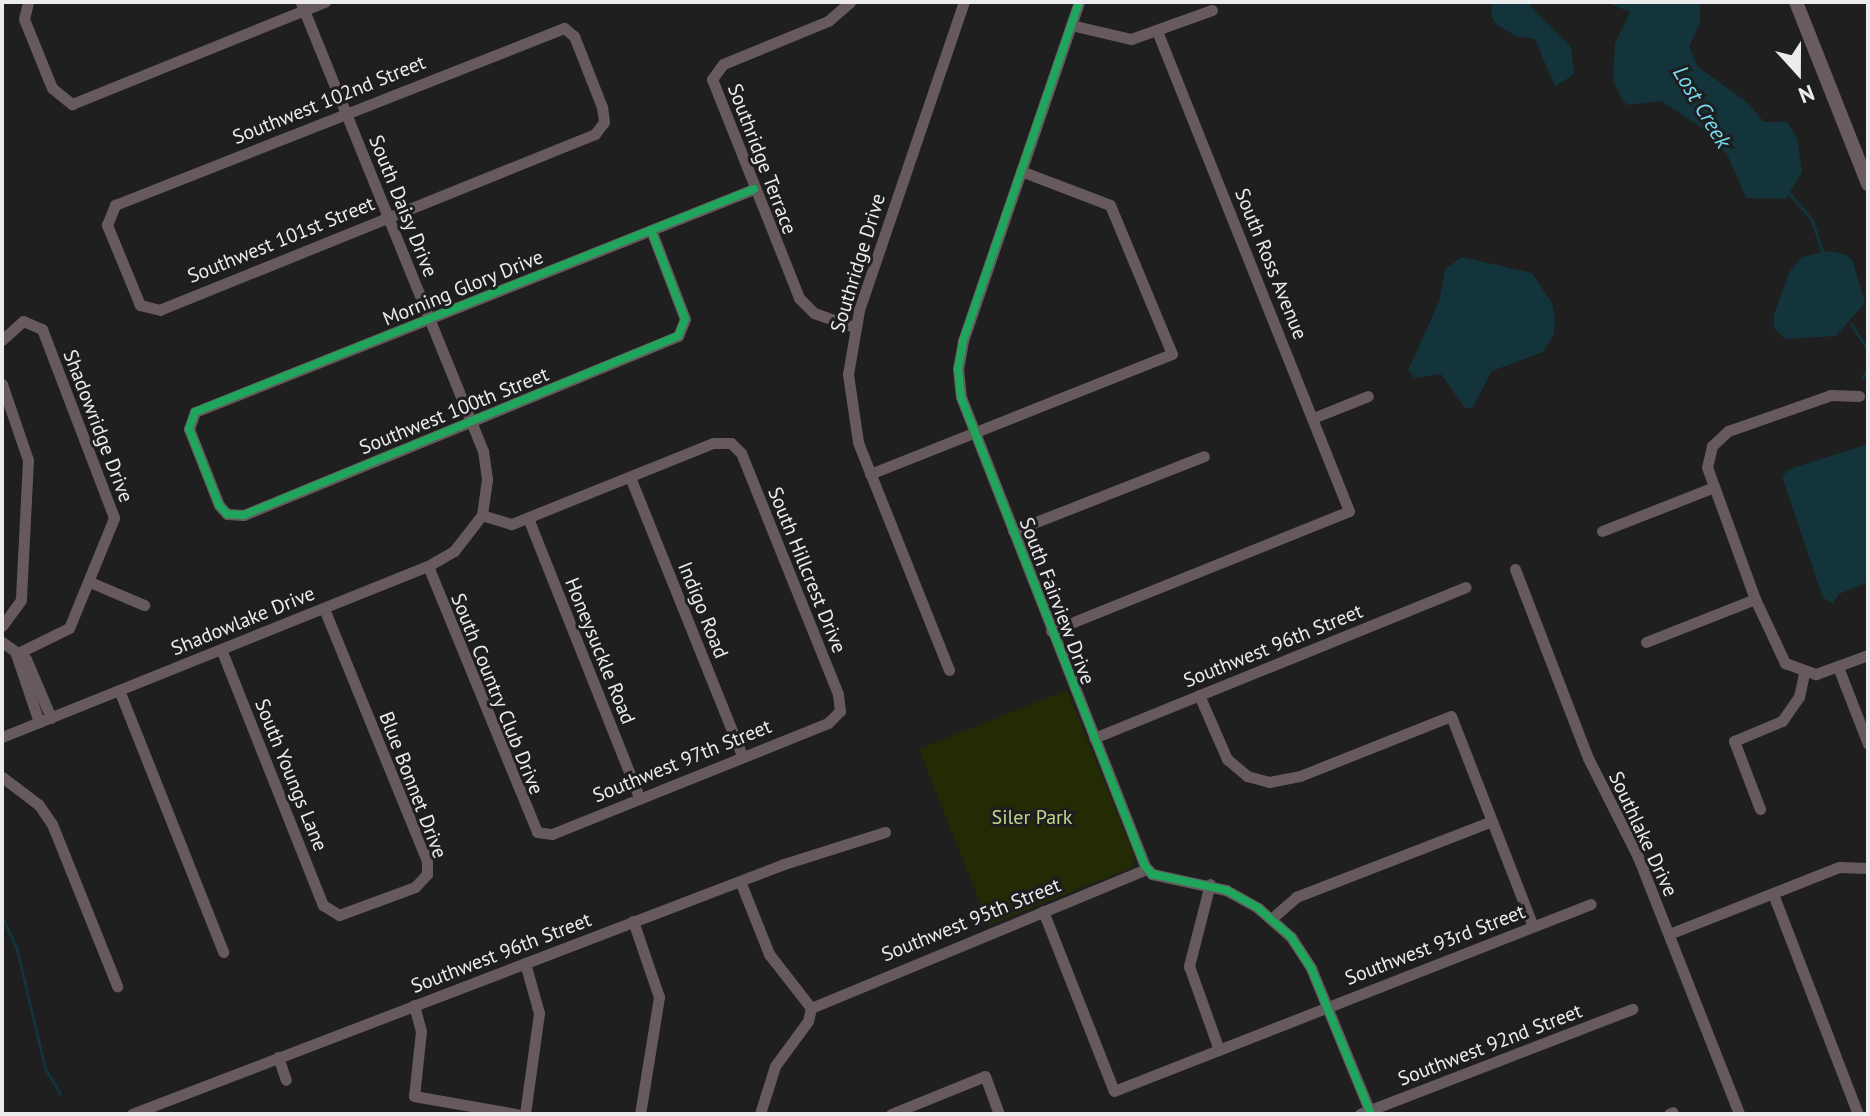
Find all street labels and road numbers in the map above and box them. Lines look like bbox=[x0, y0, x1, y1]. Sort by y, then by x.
street label: Southwest 102nd Street bbox=[229, 50, 429, 150]
street label: Southridge Terrace bbox=[722, 80, 802, 238]
street label: South Daisy Drive bbox=[364, 131, 442, 281]
street label: South Ross Avenue bbox=[1230, 185, 1312, 343]
street label: Southridge Drive bbox=[825, 191, 891, 335]
street label: Southwest 101st Street bbox=[184, 192, 378, 288]
street label: Morning Glory Drive bbox=[379, 245, 547, 331]
street label: Shadowridge Drive bbox=[58, 346, 138, 506]
street label: Southwest 100th Street bbox=[356, 362, 552, 460]
street label: South Hillcrest Drive bbox=[763, 483, 851, 657]
street label: South Fairview Drive bbox=[1014, 514, 1100, 688]
street label: Indigo Road bbox=[673, 558, 733, 662]
street label: Honeysuckle Road bbox=[560, 574, 640, 728]
street label: Shadowlake Drive bbox=[168, 581, 318, 661]
street label: South Country Club Drive bbox=[445, 590, 549, 798]
street label: Southwest 96th Street bbox=[1180, 599, 1366, 693]
street label: South Youngs Lane bbox=[249, 695, 333, 855]
street label: Blue Bonnet Drive bbox=[374, 708, 452, 862]
street label: Southwest 97th Street bbox=[589, 714, 775, 808]
street label: Southlake Drive bbox=[1604, 768, 1682, 900]
street label: Southwest 95th Street bbox=[878, 873, 1064, 967]
street label: Southwest 93rd Street bbox=[1342, 900, 1528, 990]
street label: Southwest 96th Street bbox=[408, 908, 594, 998]
street label: Southwest 92nd Street bbox=[1395, 999, 1585, 1091]

